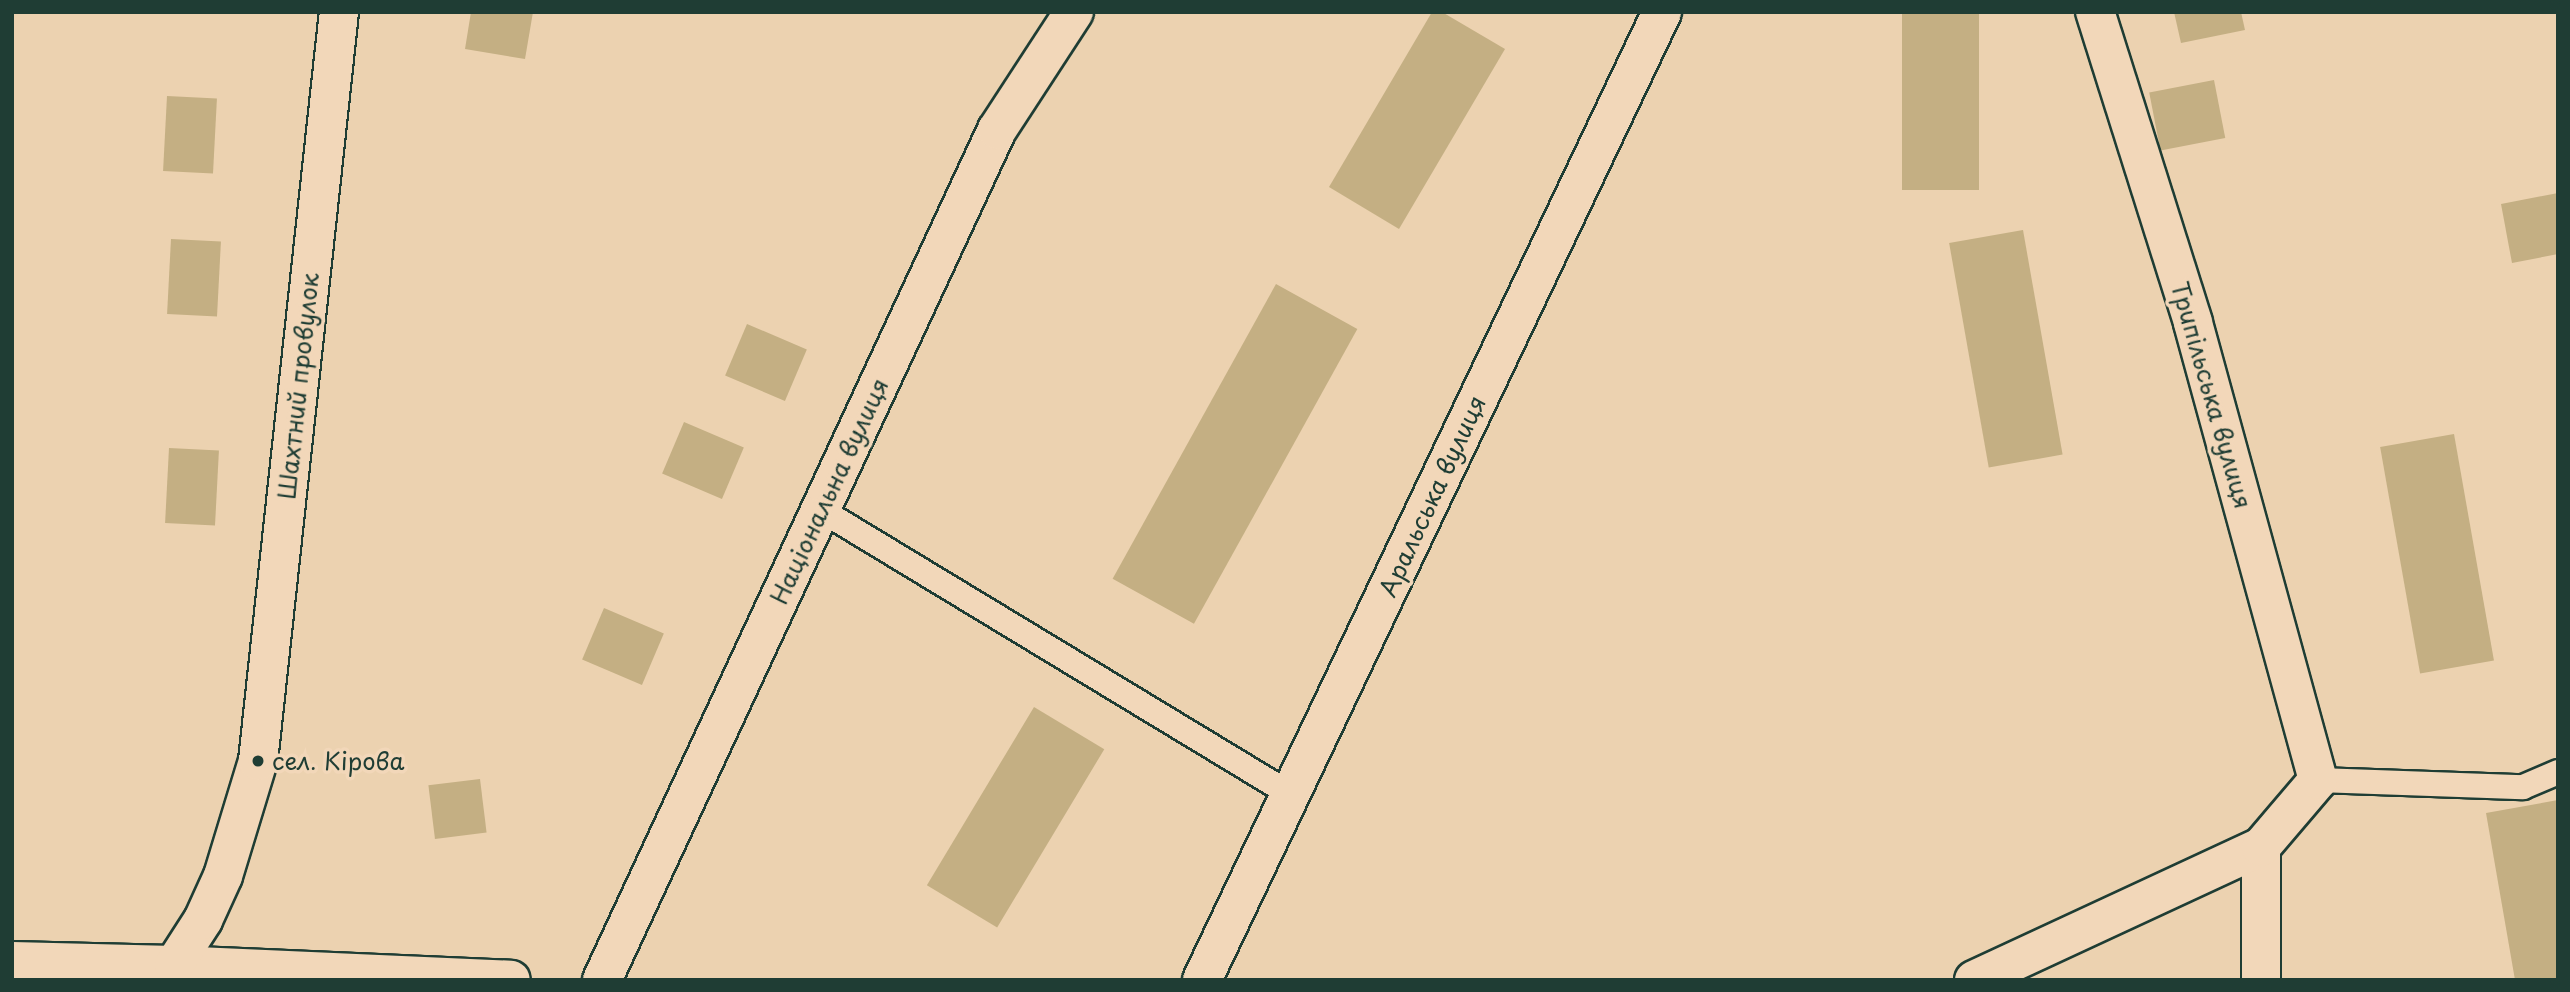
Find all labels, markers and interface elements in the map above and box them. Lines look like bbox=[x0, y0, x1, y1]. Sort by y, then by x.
street label: Шахтний провулок bbox=[272, 271, 324, 501]
street label: Трипільська вулиця bbox=[2166, 278, 2258, 512]
street label: Національна вулиця bbox=[764, 373, 894, 609]
street label: Аральська вулиця bbox=[1373, 390, 1491, 602]
place label: сел. Кірова bbox=[272, 747, 405, 775]
marker: сел. Кірова bbox=[250, 753, 266, 769]

